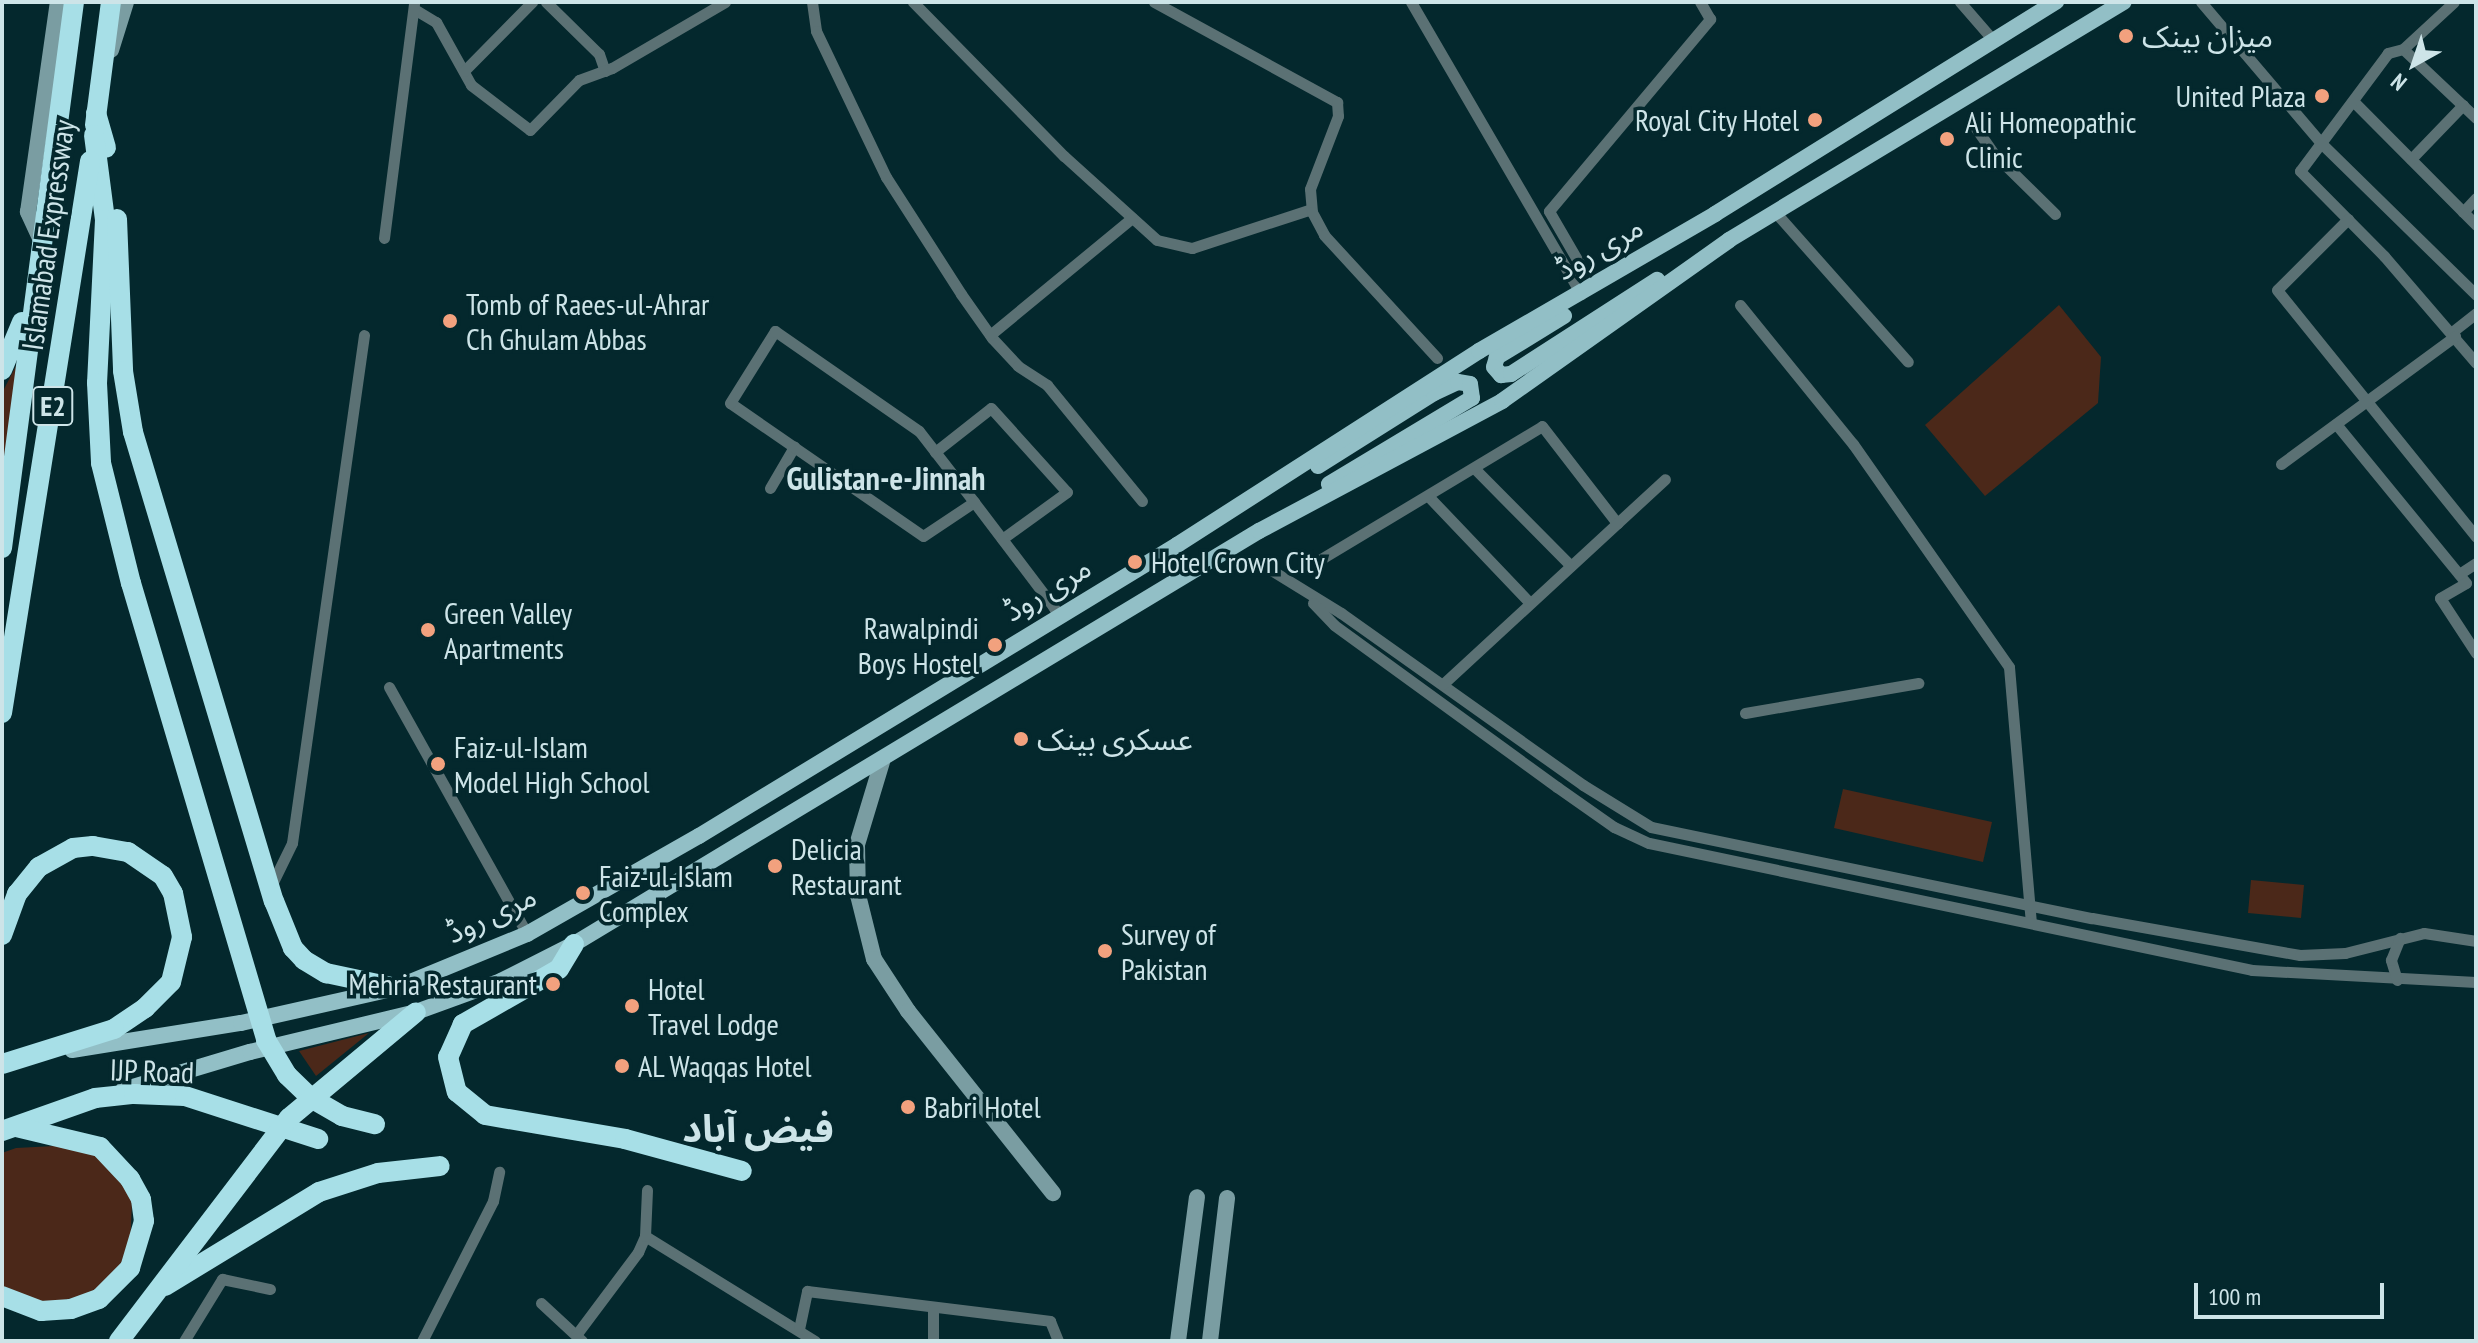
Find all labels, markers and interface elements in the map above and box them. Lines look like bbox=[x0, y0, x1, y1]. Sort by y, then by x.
place label: میزان بینک bbox=[2142, 18, 2273, 54]
north arrow bbox=[2374, 24, 2454, 104]
marker: میزان بینک bbox=[2117, 27, 2135, 45]
text: N bbox=[2385, 68, 2412, 97]
place label: United Plaza bbox=[2176, 78, 2306, 114]
marker: United Plaza bbox=[2313, 87, 2331, 105]
place label: Royal City Hotel bbox=[1634, 102, 1799, 138]
place label: Ali Homeopathic Clinic bbox=[1965, 104, 2136, 174]
marker: Royal City Hotel bbox=[1806, 111, 1824, 129]
street label: Islamabad Expressway bbox=[14, 118, 82, 352]
marker: Ali Homeopathic Clinic bbox=[1936, 128, 1958, 150]
street label: مری روڈ bbox=[1549, 209, 1649, 287]
place label: Tomb of Raees-ul-Ahrar Ch Ghulam Abbas bbox=[466, 286, 709, 356]
marker: Tomb of Raees-ul-Ahrar Ch Ghulam Abbas bbox=[441, 312, 459, 330]
road number: E2 bbox=[31, 382, 75, 430]
district label: Gulistan-e-Jinnah bbox=[787, 459, 985, 497]
place label: Hotel Crown City bbox=[1151, 544, 1325, 580]
street label: مری روڈ bbox=[997, 549, 1097, 629]
marker: Hotel Crown City bbox=[1126, 553, 1144, 571]
place label: Green Valley Apartments bbox=[444, 595, 573, 666]
place label: Rawalpindi Boys Hostel bbox=[858, 610, 979, 680]
marker: Green Valley Apartments bbox=[419, 621, 437, 639]
marker: Rawalpindi Boys Hostel bbox=[986, 636, 1004, 654]
place label: عسکری بینک bbox=[1037, 721, 1193, 757]
place label: Faiz-ul-Islam Model High School bbox=[454, 729, 650, 800]
marker: عسکری بینک bbox=[1012, 730, 1030, 748]
marker: Faiz-ul-Islam Model High School bbox=[429, 755, 447, 773]
place label: Delicia Restaurant bbox=[791, 831, 902, 902]
marker: Delicia Restaurant bbox=[766, 857, 784, 875]
place label: Faiz-ul-Islam Complex bbox=[599, 858, 733, 928]
street label: مری روڈ bbox=[440, 878, 542, 950]
marker: Faiz-ul-Islam Complex bbox=[574, 884, 592, 902]
place label: Survey of Pakistan bbox=[1121, 916, 1217, 986]
marker: Survey of Pakistan bbox=[1096, 942, 1114, 960]
place label: Mehria Restaurant bbox=[349, 966, 537, 1002]
place label: Hotel Travel Lodge bbox=[648, 971, 779, 1042]
marker: Mehria Restaurant bbox=[544, 975, 562, 993]
marker: Hotel Travel Lodge bbox=[623, 997, 641, 1015]
place label: AL Waqqas Hotel bbox=[638, 1048, 813, 1084]
street label: IJP Road bbox=[109, 1052, 195, 1090]
marker: AL Waqqas Hotel bbox=[613, 1057, 631, 1075]
place label: Babri Hotel bbox=[924, 1089, 1041, 1125]
marker: Babri Hotel bbox=[899, 1098, 917, 1116]
district label: فیض آباد bbox=[682, 1105, 834, 1151]
scale bar bbox=[2198, 1267, 2388, 1317]
text: 100 m bbox=[2208, 1281, 2261, 1312]

